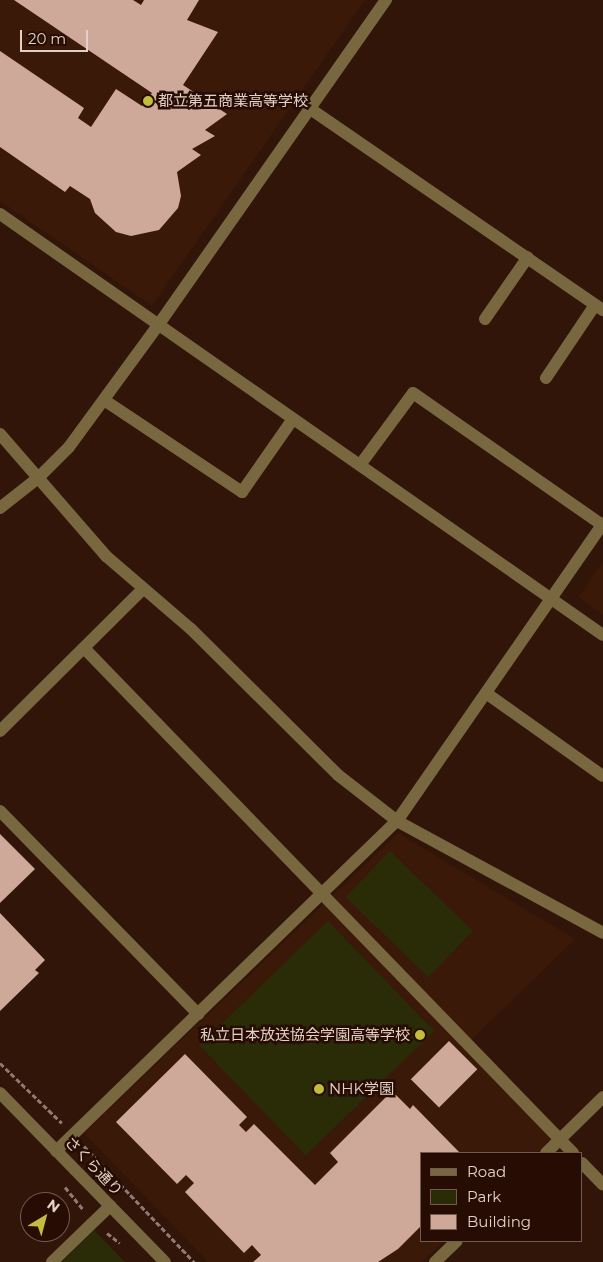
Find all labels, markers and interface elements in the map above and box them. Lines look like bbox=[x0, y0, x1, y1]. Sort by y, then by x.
scale bar bbox=[22, 20, 90, 52]
text: 20 m bbox=[28, 29, 66, 48]
place label: 都立第五商業高等学校 bbox=[158, 92, 308, 110]
marker: 都立第五商業高等学校 bbox=[142, 95, 154, 107]
place label: 私立日本放送協会学園高等学校 bbox=[200, 1026, 410, 1044]
marker: 私立日本放送協会学園高等学校 bbox=[414, 1029, 426, 1041]
place label: NHK学園 bbox=[329, 1080, 394, 1098]
marker: NHK学園 bbox=[313, 1083, 325, 1095]
street label: さくら通り bbox=[61, 1133, 127, 1199]
legend bbox=[420, 1152, 583, 1242]
text: Road bbox=[467, 1162, 506, 1181]
text: Park bbox=[467, 1187, 501, 1206]
north arrow bbox=[20, 1192, 70, 1242]
text: N bbox=[43, 1195, 63, 1216]
text: Building bbox=[467, 1212, 531, 1231]

